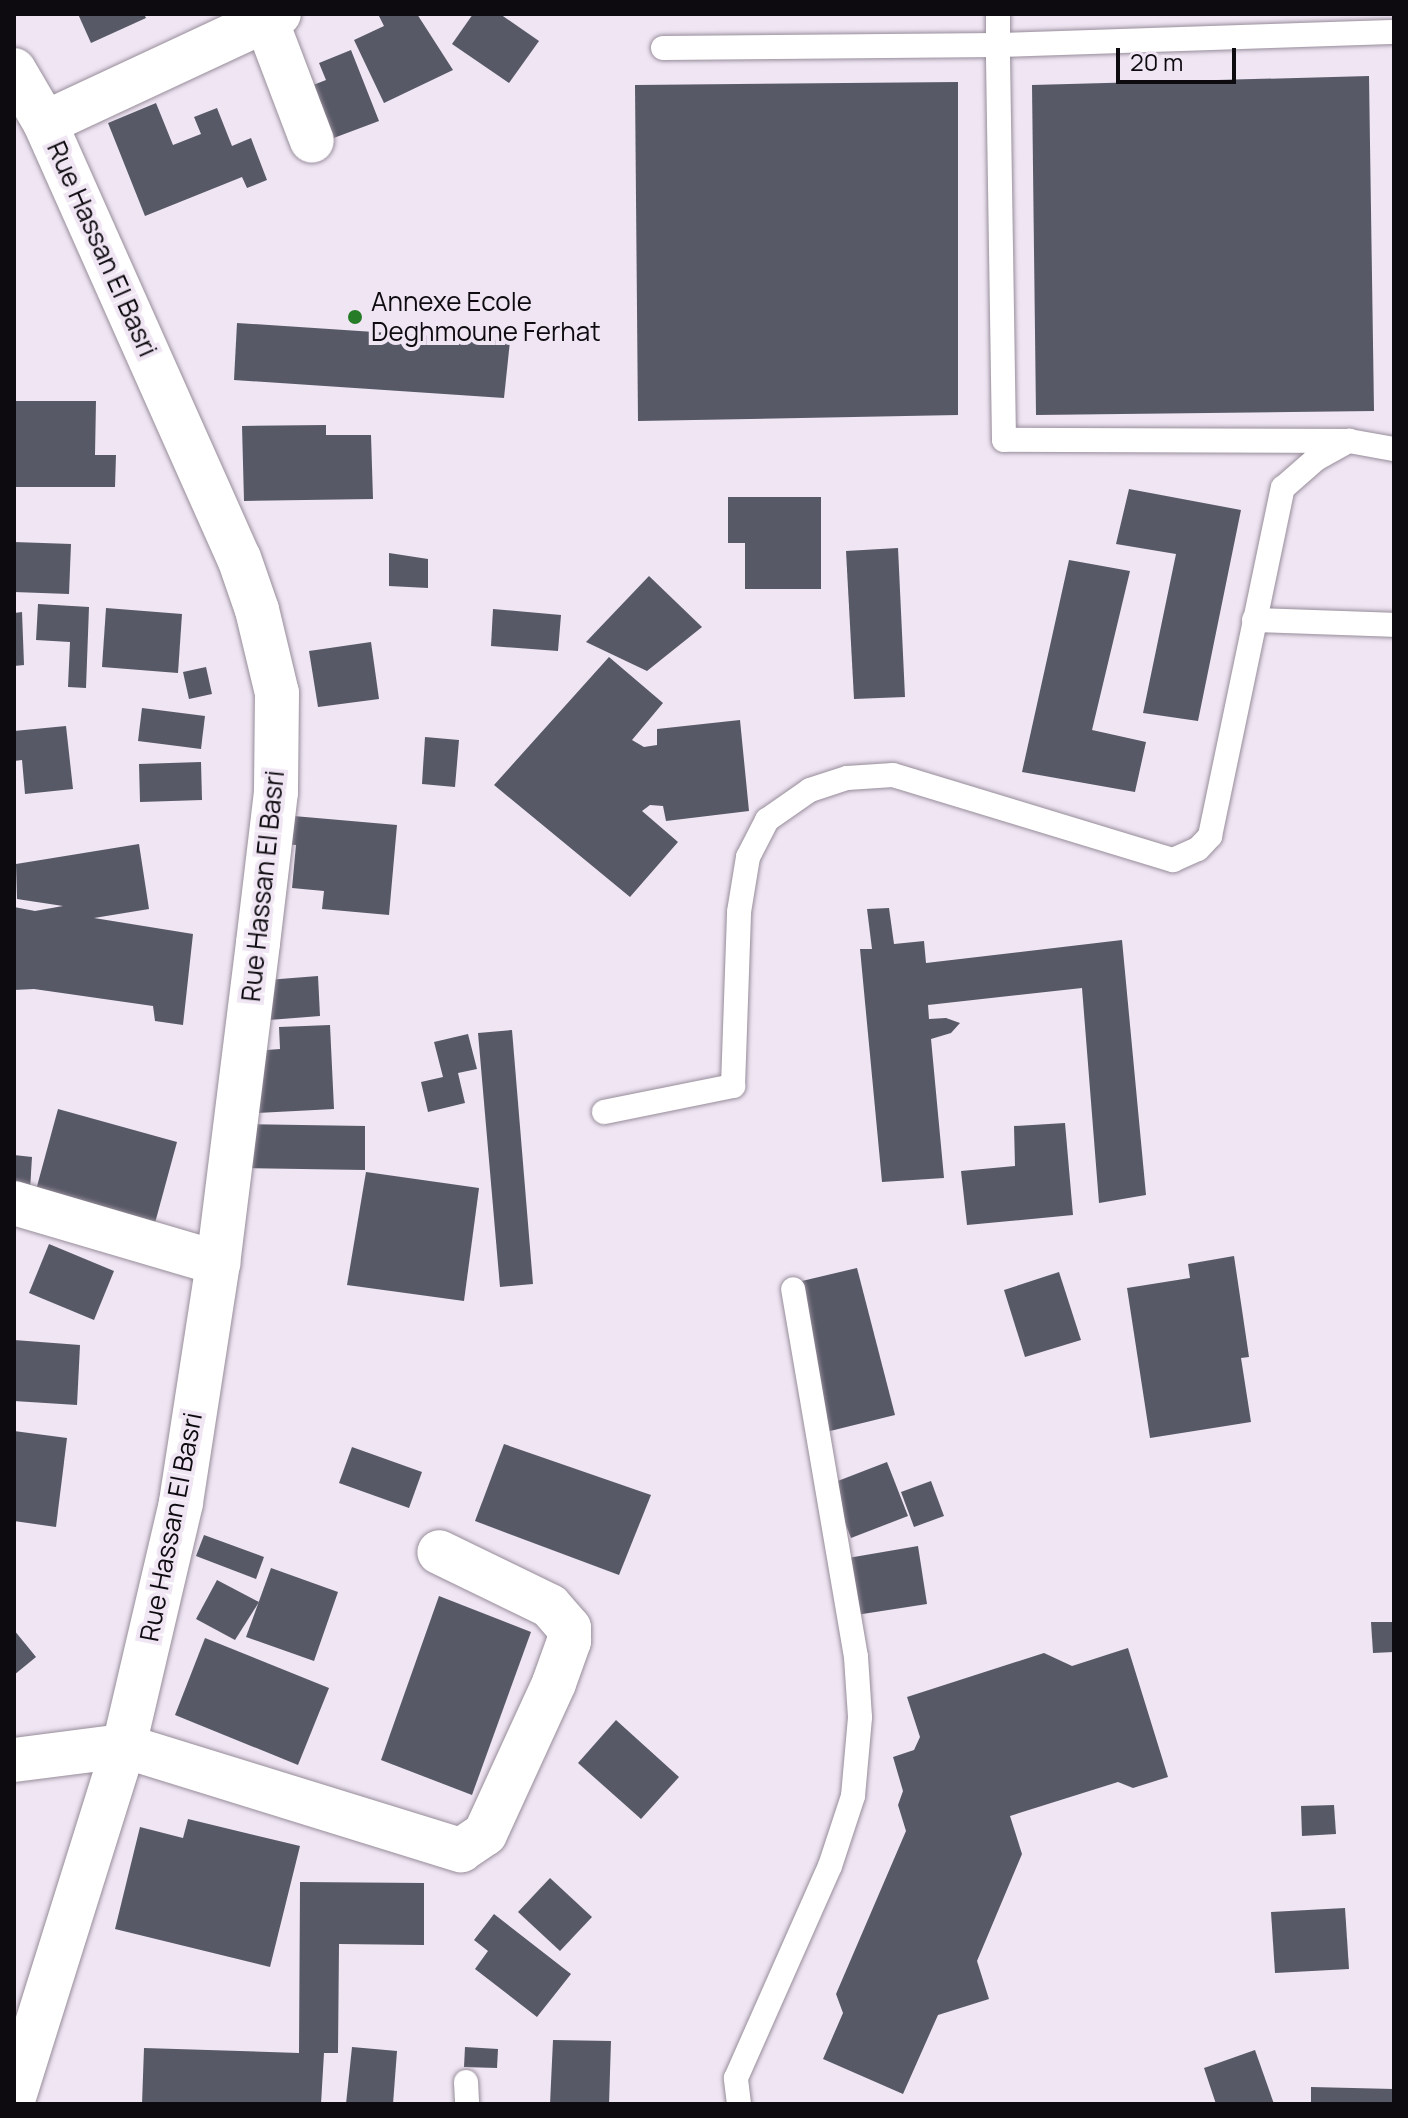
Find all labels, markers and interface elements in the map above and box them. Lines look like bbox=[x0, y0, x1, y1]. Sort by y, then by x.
scale bar bbox=[1120, 32, 1240, 82]
text: 20 m bbox=[1130, 45, 1183, 78]
street label: Rue Hassan El Basri bbox=[40, 136, 164, 362]
place label: Annexe Ecole Deghmoune Ferhat bbox=[371, 286, 601, 348]
marker: Annexe Ecole Deghmoune Ferhat bbox=[346, 308, 364, 326]
street label: Rue Hassan El Basri bbox=[235, 769, 291, 1003]
street label: Rue Hassan El Basri bbox=[134, 1410, 208, 1644]

